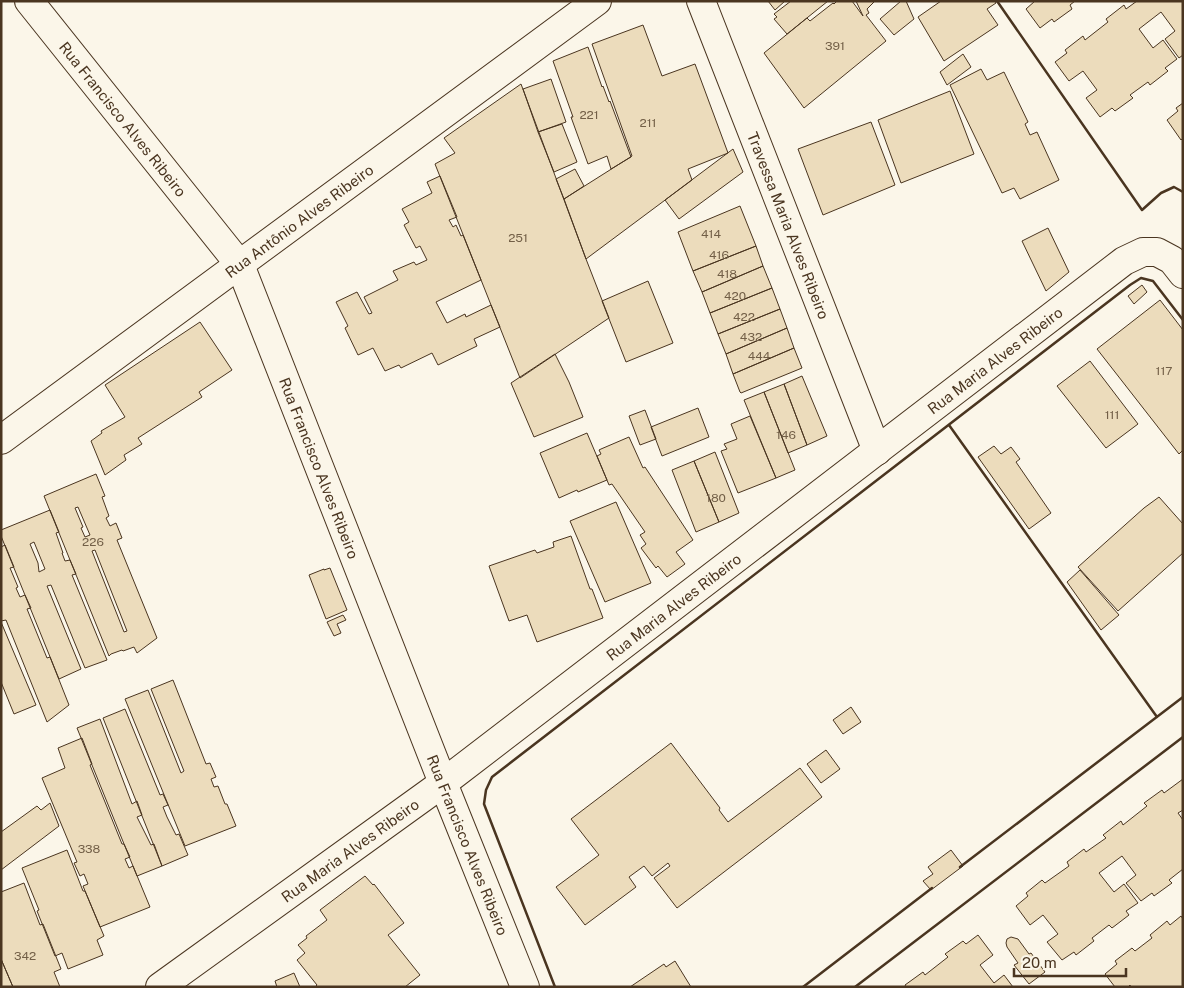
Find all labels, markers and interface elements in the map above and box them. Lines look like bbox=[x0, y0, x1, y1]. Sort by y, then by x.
street label: Rua Francisco Alves Ribeiro bbox=[56, 38, 190, 200]
house number: 391 bbox=[825, 39, 845, 53]
house number: 221 bbox=[579, 108, 599, 122]
house number: 211 bbox=[640, 116, 656, 130]
street label: Travessa Maria Alves Ribeiro bbox=[745, 129, 833, 321]
street label: Rua Antônio Alves Ribeiro bbox=[222, 160, 376, 281]
house number: 414 bbox=[701, 227, 721, 241]
house number: 251 bbox=[508, 231, 528, 245]
house number: 416 bbox=[709, 248, 729, 262]
house number: 418 bbox=[717, 267, 737, 281]
house number: 420 bbox=[724, 289, 746, 303]
street label: Rua Maria Alves Ribeiro bbox=[924, 303, 1065, 417]
house number: 422 bbox=[733, 310, 755, 324]
house number: 432 bbox=[740, 330, 762, 344]
house number: 444 bbox=[748, 349, 771, 363]
house number: 117 bbox=[1156, 364, 1172, 378]
street label: Rua Francisco Alves Ribeiro bbox=[276, 375, 363, 561]
house number: 111 bbox=[1105, 408, 1119, 422]
house number: 146 bbox=[776, 428, 796, 442]
house number: 180 bbox=[706, 491, 726, 505]
house number: 226 bbox=[82, 535, 104, 549]
street label: Rua Maria Alves Ribeiro bbox=[603, 550, 744, 663]
street label: Rua Francisco Alves Ribeiro bbox=[424, 752, 512, 938]
street label: Rua Maria Alves Ribeiro bbox=[278, 795, 422, 905]
house number: 338 bbox=[78, 842, 101, 856]
scale bar bbox=[1014, 946, 1126, 978]
house number: 342 bbox=[14, 949, 36, 963]
text: 20 m bbox=[1022, 954, 1057, 971]

